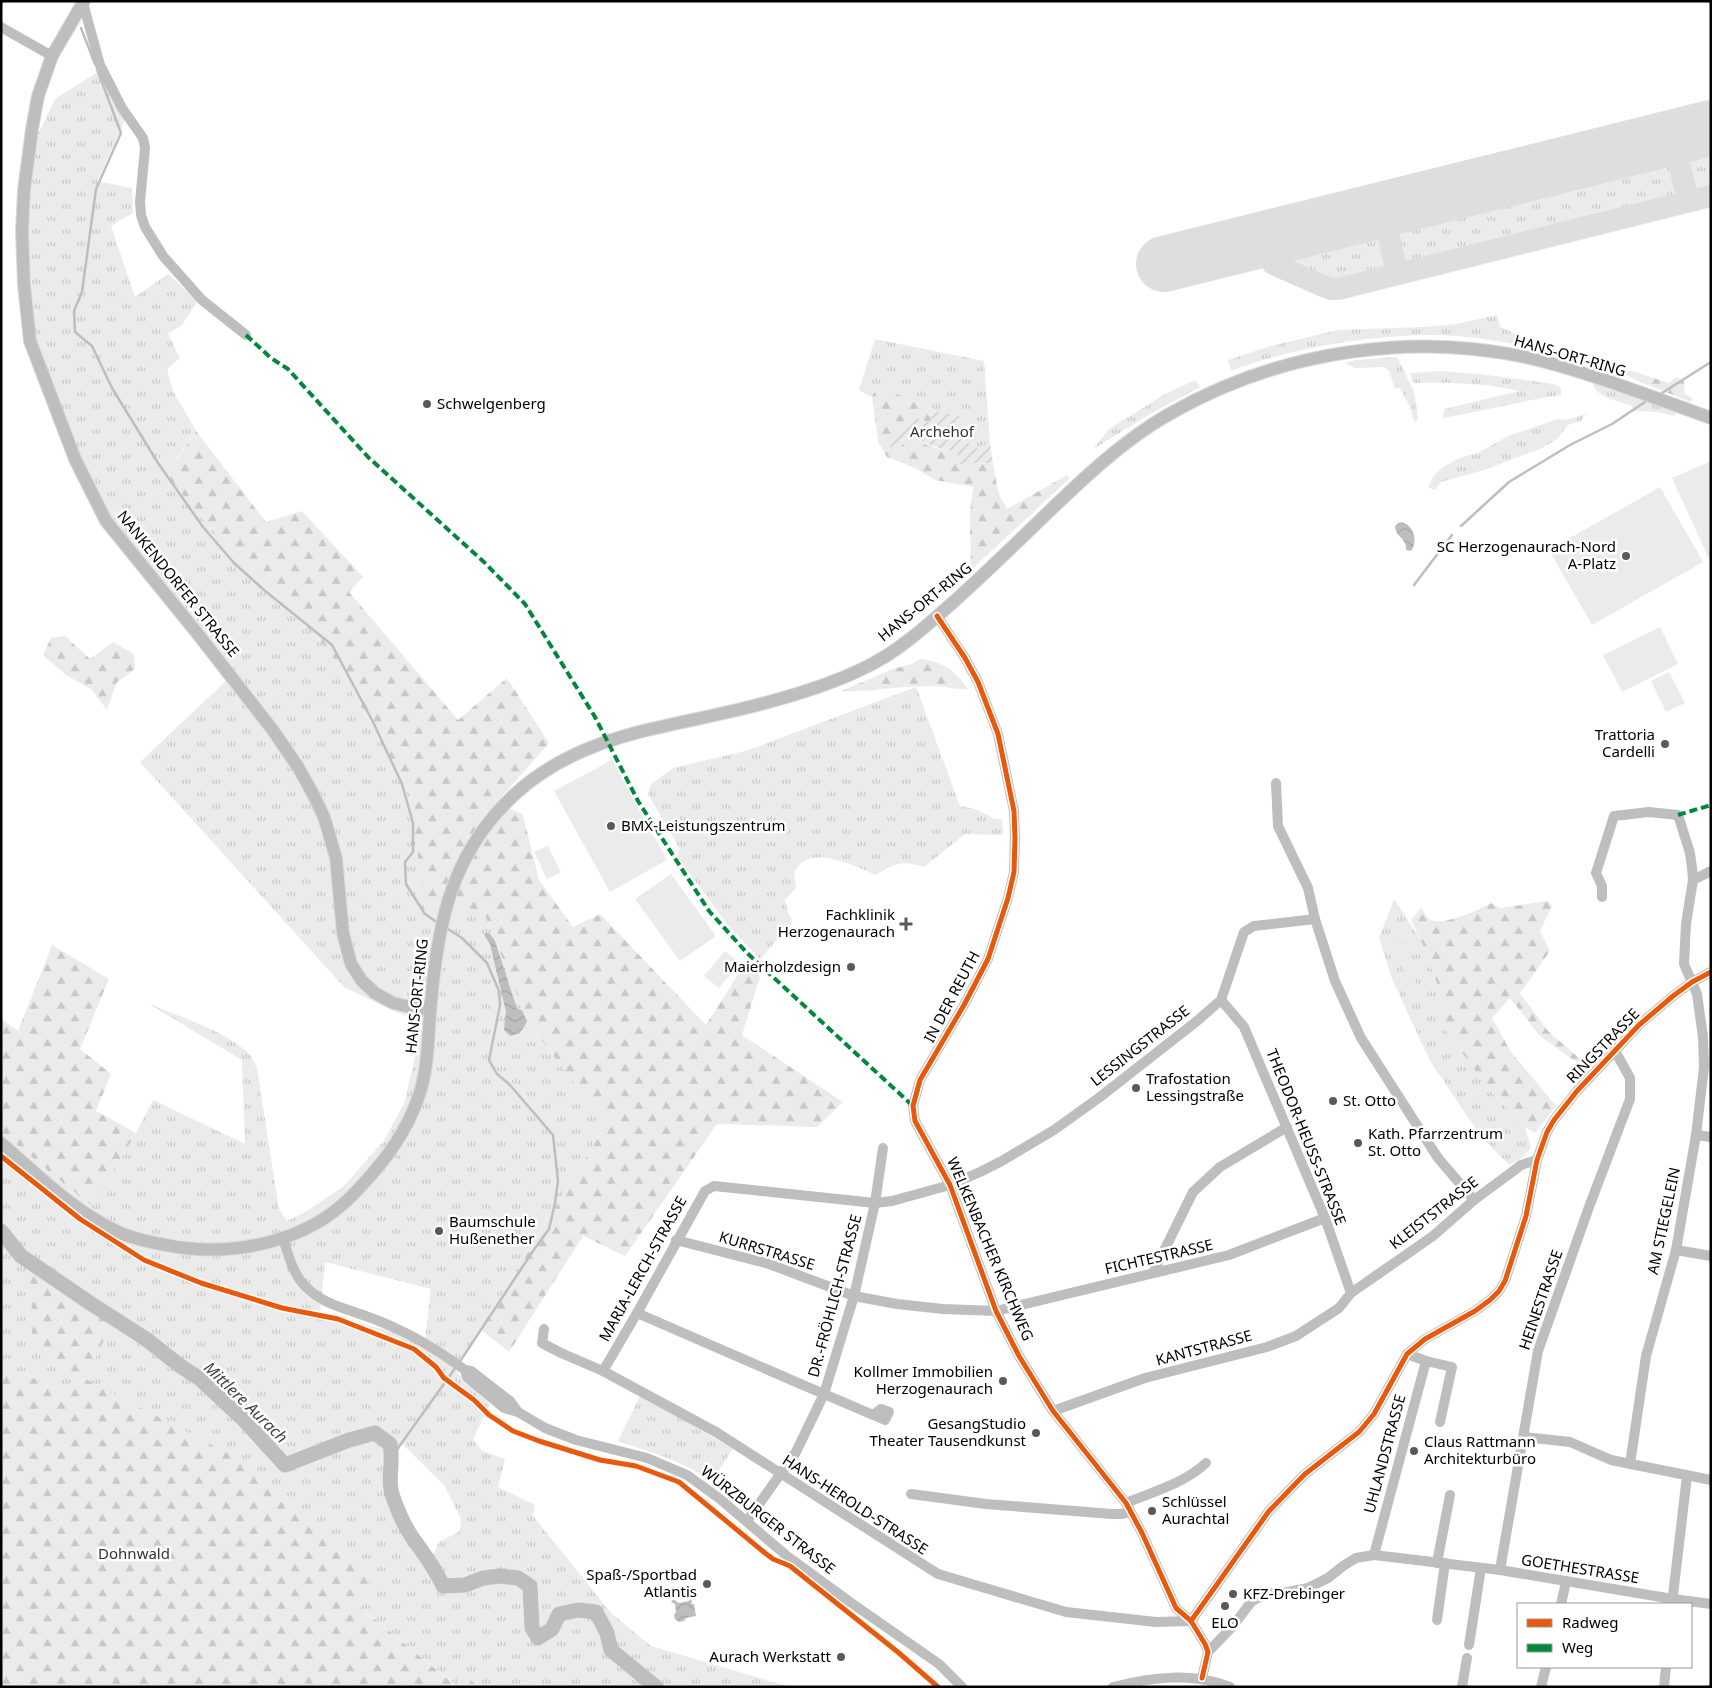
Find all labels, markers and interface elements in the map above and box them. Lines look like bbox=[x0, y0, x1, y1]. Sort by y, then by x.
street label: HANS-ORT-RING bbox=[1512, 330, 1629, 381]
place label: Schwelgenberg bbox=[437, 393, 546, 413]
marker: Schwelgenberg bbox=[421, 398, 433, 410]
park label: Archehof bbox=[910, 421, 975, 441]
street label: NANKENDORFER STRASSE bbox=[113, 506, 244, 661]
place label: SC Herzogenaurach-Nord A-Platz bbox=[1437, 536, 1616, 573]
marker: SC Herzogenaurach-Nord A-Platz bbox=[1620, 550, 1632, 562]
street label: HANS-ORT-RING bbox=[873, 557, 976, 645]
place label: Trattoria Cardelli bbox=[1595, 724, 1655, 761]
marker: Trattoria Cardelli bbox=[1659, 738, 1671, 750]
place label: BMX-Leistungszentrum bbox=[621, 815, 785, 835]
marker: BMX-Leistungszentrum bbox=[605, 820, 617, 832]
place label: Fachklinik Herzogenaurach bbox=[778, 904, 895, 941]
marker: Fachklinik Herzogenaurach bbox=[899, 917, 913, 931]
street label: HANS-ORT-RING bbox=[400, 937, 432, 1054]
street label: IN DER REUTH bbox=[919, 947, 984, 1046]
place label: Maierholzdesign bbox=[724, 956, 841, 976]
marker: Maierholzdesign bbox=[845, 961, 857, 973]
street label: LESSINGSTRASSE bbox=[1086, 1000, 1193, 1090]
street label: RINGSTRASSE bbox=[1561, 1003, 1643, 1087]
street label: THEODOR-HEUSS-STRASSE bbox=[1262, 1046, 1351, 1228]
place label: Trafostation Lessingstraße bbox=[1146, 1068, 1244, 1105]
marker: Trafostation Lessingstraße bbox=[1130, 1082, 1142, 1094]
place label: St. Otto bbox=[1343, 1090, 1396, 1110]
marker: St. Otto bbox=[1327, 1095, 1339, 1107]
place label: Kath. Pfarrzentrum St. Otto bbox=[1368, 1123, 1503, 1160]
marker: Kath. Pfarrzentrum St. Otto bbox=[1352, 1137, 1364, 1149]
street label: WELKENBACHER KIRCHWEG bbox=[943, 1154, 1039, 1344]
street label: AM STIEGELEIN bbox=[1642, 1165, 1684, 1276]
street label: KLEISTSTRASSE bbox=[1385, 1171, 1482, 1253]
street label: MARIA-LERCH-STRASSE bbox=[594, 1192, 690, 1345]
place label: Baumschule Hußenether bbox=[449, 1211, 536, 1248]
street label: DR.-FRÖHLICH-STRASSE bbox=[803, 1212, 865, 1379]
marker: Baumschule Hußenether bbox=[433, 1225, 445, 1237]
street label: KURRSTRASSE bbox=[717, 1226, 818, 1274]
street label: FICHTESTRASSE bbox=[1103, 1234, 1215, 1278]
street label: HEINESTRASSE bbox=[1514, 1247, 1567, 1352]
street label: KANTSTRASSE bbox=[1153, 1325, 1254, 1369]
water label: Mittlere Aurach bbox=[199, 1356, 293, 1448]
place label: Kollmer Immobilien Herzogenaurach bbox=[854, 1361, 993, 1398]
marker: Kollmer Immobilien Herzogenaurach bbox=[997, 1375, 1009, 1387]
street label: UHLANDSTRASSE bbox=[1359, 1392, 1410, 1515]
place label: GesangStudio Theater Tausendkunst bbox=[869, 1413, 1027, 1450]
marker: GesangStudio Theater Tausendkunst bbox=[1030, 1427, 1042, 1439]
place label: Claus Rattmann Architekturbüro bbox=[1424, 1431, 1536, 1468]
marker: Claus Rattmann Architekturbüro bbox=[1408, 1445, 1420, 1457]
street label: HANS-HEROLD-STRASSE bbox=[779, 1450, 932, 1559]
street label: WÜRZBURGER STRASSE bbox=[697, 1460, 840, 1578]
place label: Schlüssel Aurachtal bbox=[1162, 1491, 1229, 1528]
marker: Schlüssel Aurachtal bbox=[1146, 1505, 1158, 1517]
park label: Dohnwald bbox=[98, 1543, 170, 1563]
street label: GOETHESTRASSE bbox=[1520, 1549, 1641, 1587]
place label: Spaß-/Sportbad Atlantis bbox=[586, 1564, 697, 1601]
marker: Spaß-/Sportbad Atlantis bbox=[701, 1578, 713, 1590]
place label: KFZ-Drebinger bbox=[1243, 1583, 1345, 1603]
marker: KFZ-Drebinger bbox=[1227, 1588, 1239, 1600]
marker: ELO bbox=[1219, 1600, 1231, 1612]
legend bbox=[1517, 1603, 1692, 1668]
place label: ELO bbox=[1211, 1612, 1239, 1632]
text: Radweg bbox=[1562, 1612, 1618, 1632]
text: Weg bbox=[1562, 1637, 1593, 1657]
place label: Aurach Werkstatt bbox=[709, 1646, 832, 1666]
marker: Aurach Werkstatt bbox=[835, 1651, 847, 1663]

